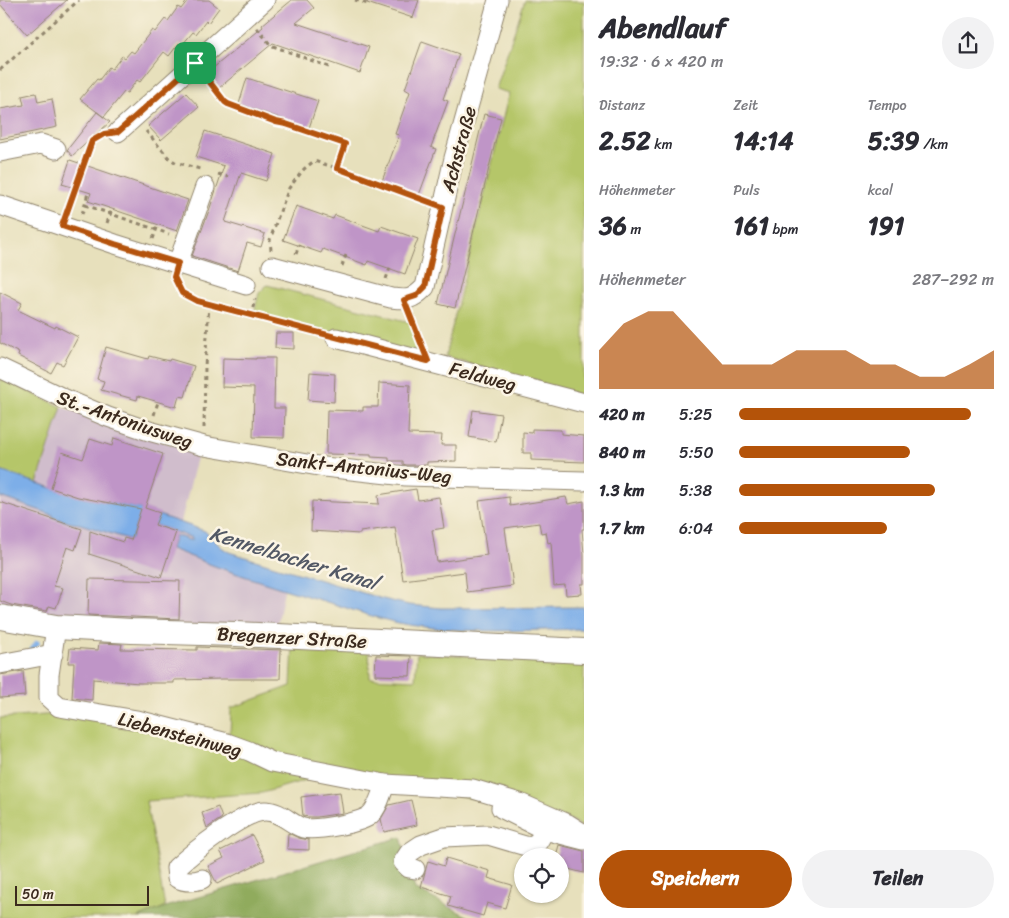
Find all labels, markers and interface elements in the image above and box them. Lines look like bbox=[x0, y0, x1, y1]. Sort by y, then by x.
text: Abendlauf bbox=[599, 3, 726, 52]
button: share bbox=[942, 17, 994, 69]
pin bbox=[174, 42, 216, 84]
text: 19:32 · 6 × 420 m bbox=[599, 47, 723, 76]
icon: arrive bbox=[181, 49, 209, 77]
text: Distanz bbox=[599, 93, 645, 118]
text: Zeit bbox=[733, 93, 758, 118]
text: Tempo bbox=[868, 93, 907, 118]
street label: Achstraße bbox=[431, 102, 486, 197]
text: 2.52 bbox=[599, 118, 651, 163]
text: 14:14 bbox=[733, 118, 794, 163]
text: 5:39 bbox=[868, 118, 920, 163]
text: km bbox=[651, 132, 673, 157]
text: /km bbox=[920, 132, 948, 157]
text: Höhenmeter bbox=[599, 178, 675, 203]
text: Puls bbox=[733, 178, 760, 203]
text: kcal bbox=[868, 178, 893, 203]
text: 36 bbox=[599, 203, 627, 248]
text: 161 bbox=[733, 203, 769, 248]
text: 191 bbox=[868, 203, 904, 248]
text: m bbox=[627, 217, 641, 242]
text: bpm bbox=[769, 217, 798, 242]
text: Höhenmeter bbox=[599, 265, 685, 294]
text: 287–292 m bbox=[912, 265, 994, 294]
street label: Feldweg bbox=[446, 352, 520, 401]
street label: St.-Antoniusweg bbox=[52, 381, 198, 458]
text: 420 m bbox=[599, 400, 645, 429]
text: 5:25 bbox=[679, 400, 713, 429]
text: 840 m bbox=[599, 438, 645, 467]
text: 5:50 bbox=[679, 438, 714, 467]
street label: Sankt-Antonius-Weg bbox=[275, 442, 454, 493]
text: 1.3 km bbox=[599, 476, 644, 505]
text: 5:38 bbox=[679, 476, 712, 505]
text: 1.7 km bbox=[599, 514, 645, 543]
text: 6:04 bbox=[679, 514, 713, 543]
water label: Kennelbacher Kanal bbox=[206, 516, 386, 602]
street label: Bregenzer Straße bbox=[216, 617, 368, 658]
street label: Liebensteinweg bbox=[114, 702, 246, 767]
map controls bbox=[514, 848, 569, 903]
button: locate bbox=[514, 848, 569, 903]
button: Speichern bbox=[599, 850, 792, 908]
button: Teilen bbox=[802, 850, 994, 908]
text: 50 m bbox=[22, 882, 54, 907]
scale bar bbox=[15, 883, 149, 906]

